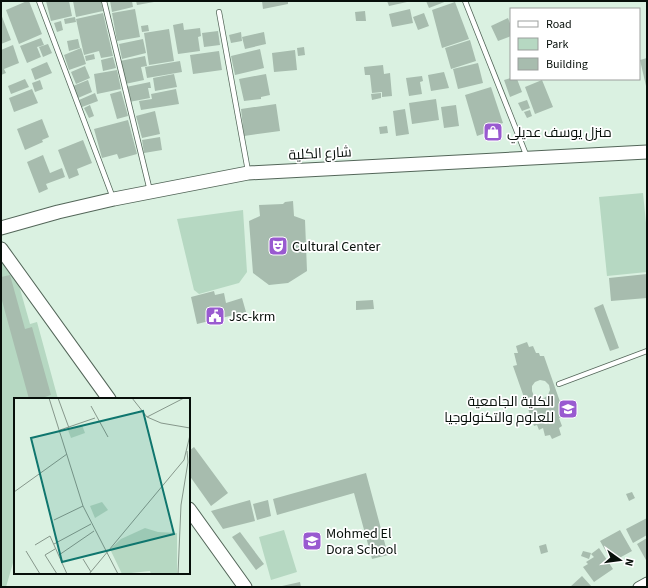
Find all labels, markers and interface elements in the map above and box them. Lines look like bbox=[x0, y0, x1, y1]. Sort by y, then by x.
legend bbox=[510, 8, 640, 80]
text: Road bbox=[546, 16, 572, 33]
text: Park bbox=[546, 36, 568, 53]
text: Building bbox=[546, 56, 588, 73]
shop icon: منزل يوسف عديلي bbox=[482, 121, 504, 143]
place label: منزل يوسف عديلي bbox=[507, 123, 612, 144]
street label: شارع الكلية bbox=[288, 142, 352, 166]
theatre icon: Cultural Center bbox=[267, 235, 289, 257]
place label: Cultural Center bbox=[292, 237, 380, 257]
public building icon: Jsc-krm bbox=[204, 305, 226, 327]
place label: Jsc-krm bbox=[229, 307, 275, 327]
place label: الكلية الجامعية للعلوم والتكنولوجيا bbox=[444, 392, 554, 428]
inset map bbox=[14, 398, 190, 574]
school or university icon: الكلية الجامعية للعلوم والتكنولوجيا bbox=[557, 398, 579, 420]
place label: Mohmed El Dora School bbox=[326, 524, 397, 560]
school or university icon: Mohmed El Dora School bbox=[301, 530, 323, 552]
north arrow bbox=[600, 540, 640, 580]
text: N bbox=[621, 557, 637, 568]

